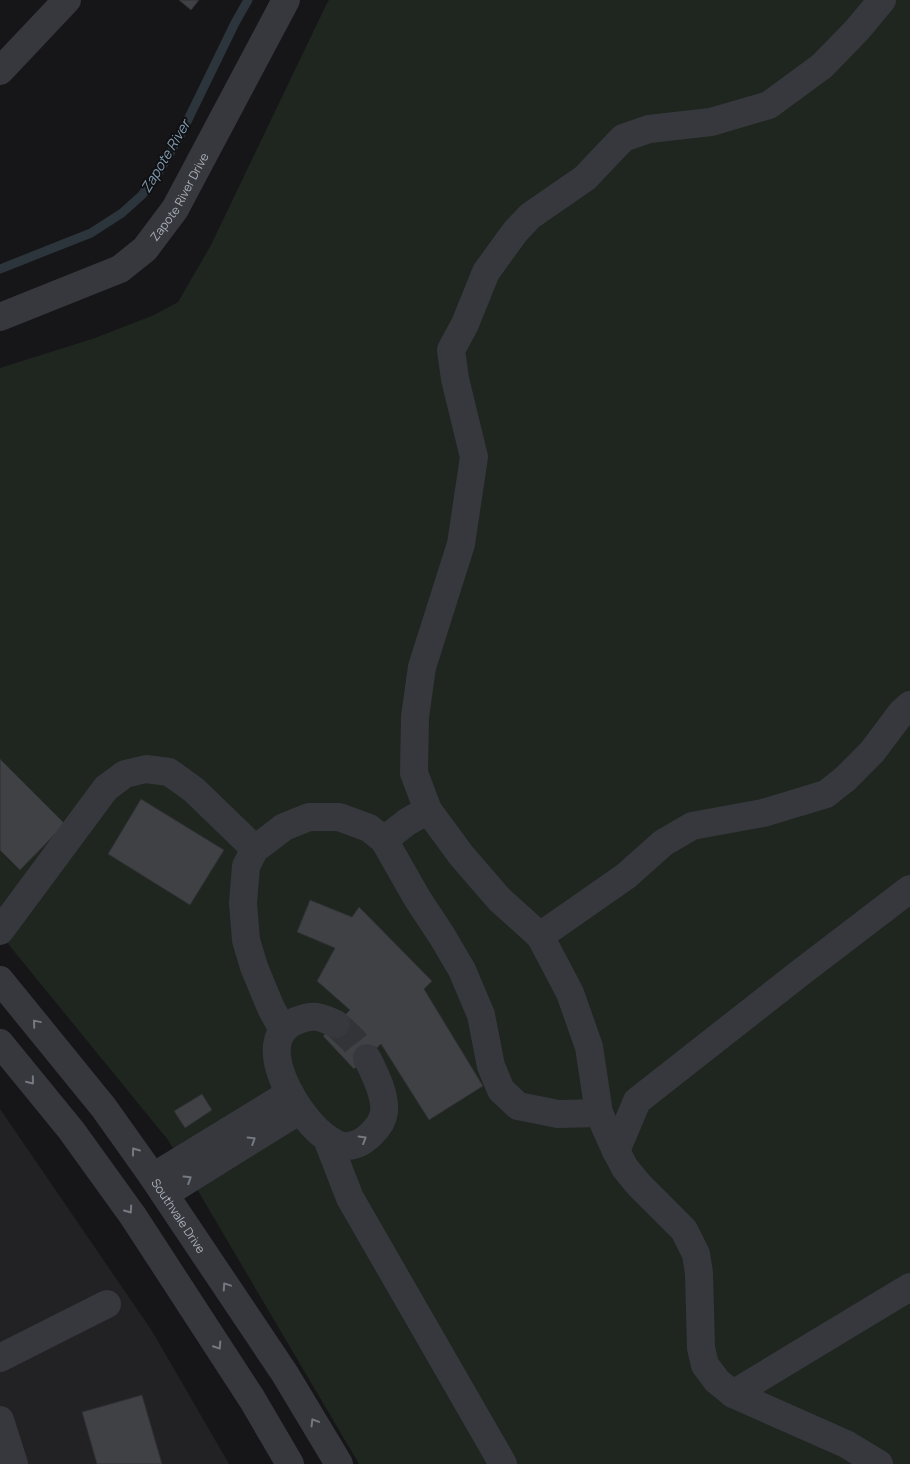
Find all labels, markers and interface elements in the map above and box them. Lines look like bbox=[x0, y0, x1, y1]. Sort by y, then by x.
water label: Zapote River bbox=[136, 115, 195, 196]
street label: Zapote River Drive bbox=[146, 149, 212, 244]
one-way arrow bbox=[32, 1019, 41, 1028]
one-way arrow bbox=[26, 1075, 35, 1084]
one-way arrow bbox=[247, 1136, 256, 1146]
one-way arrow bbox=[357, 1136, 366, 1146]
one-way arrow bbox=[132, 1147, 141, 1157]
street label: Southvale Drive bbox=[148, 1175, 210, 1256]
one-way arrow bbox=[182, 1176, 191, 1186]
one-way arrow bbox=[123, 1205, 132, 1214]
one-way arrow bbox=[223, 1282, 232, 1291]
one-way arrow bbox=[211, 1341, 221, 1350]
one-way arrow bbox=[311, 1419, 320, 1428]

